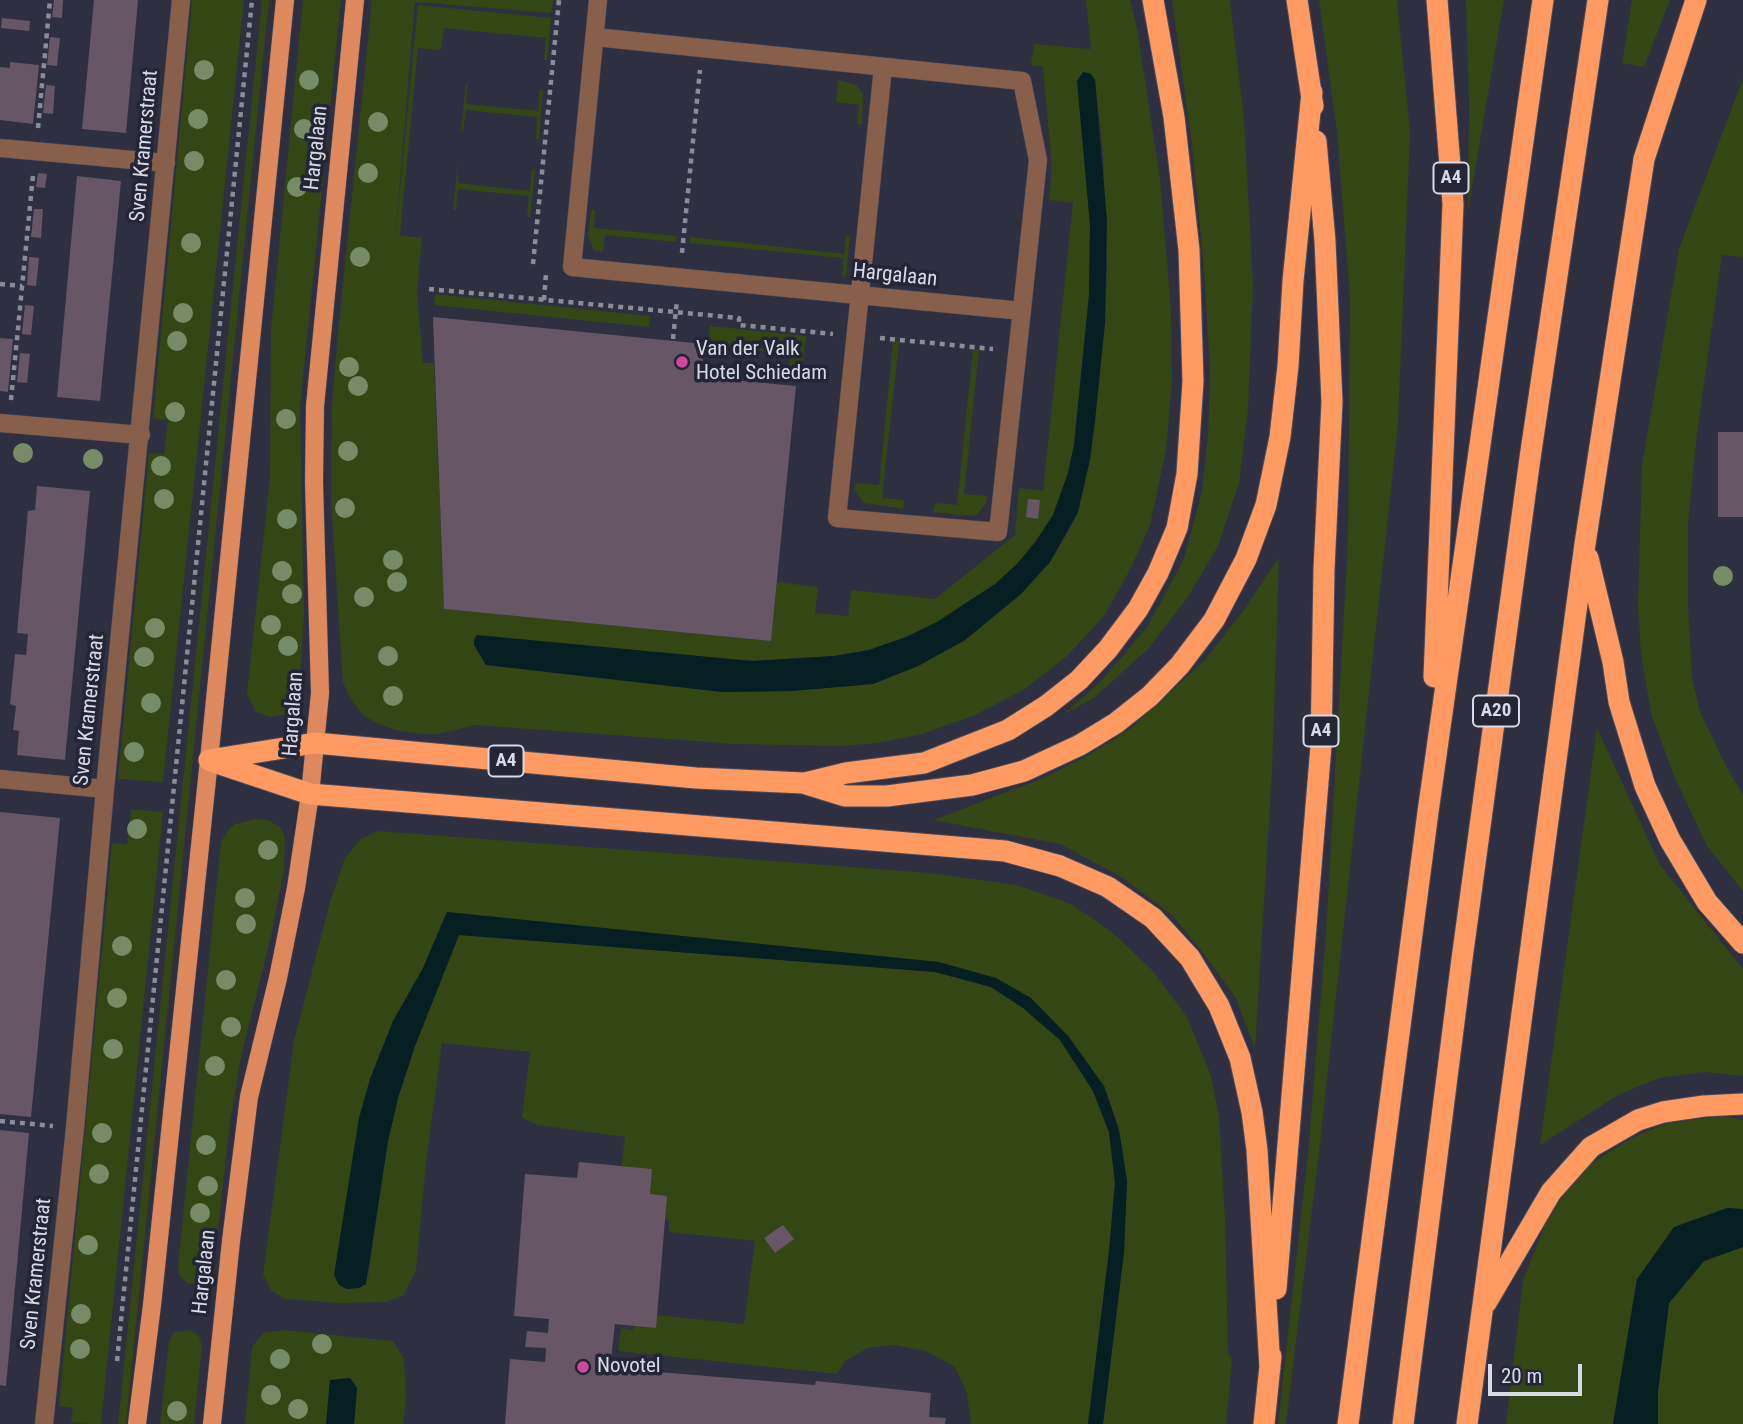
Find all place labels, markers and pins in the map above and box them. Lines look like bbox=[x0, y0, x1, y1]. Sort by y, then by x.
place label: Van der Valk Hotel Schiedam bbox=[696, 337, 827, 387]
marker: Van der Valk Hotel Schiedam bbox=[674, 354, 690, 370]
place label: Novotel bbox=[597, 1354, 661, 1380]
marker: Novotel bbox=[575, 1359, 591, 1375]

